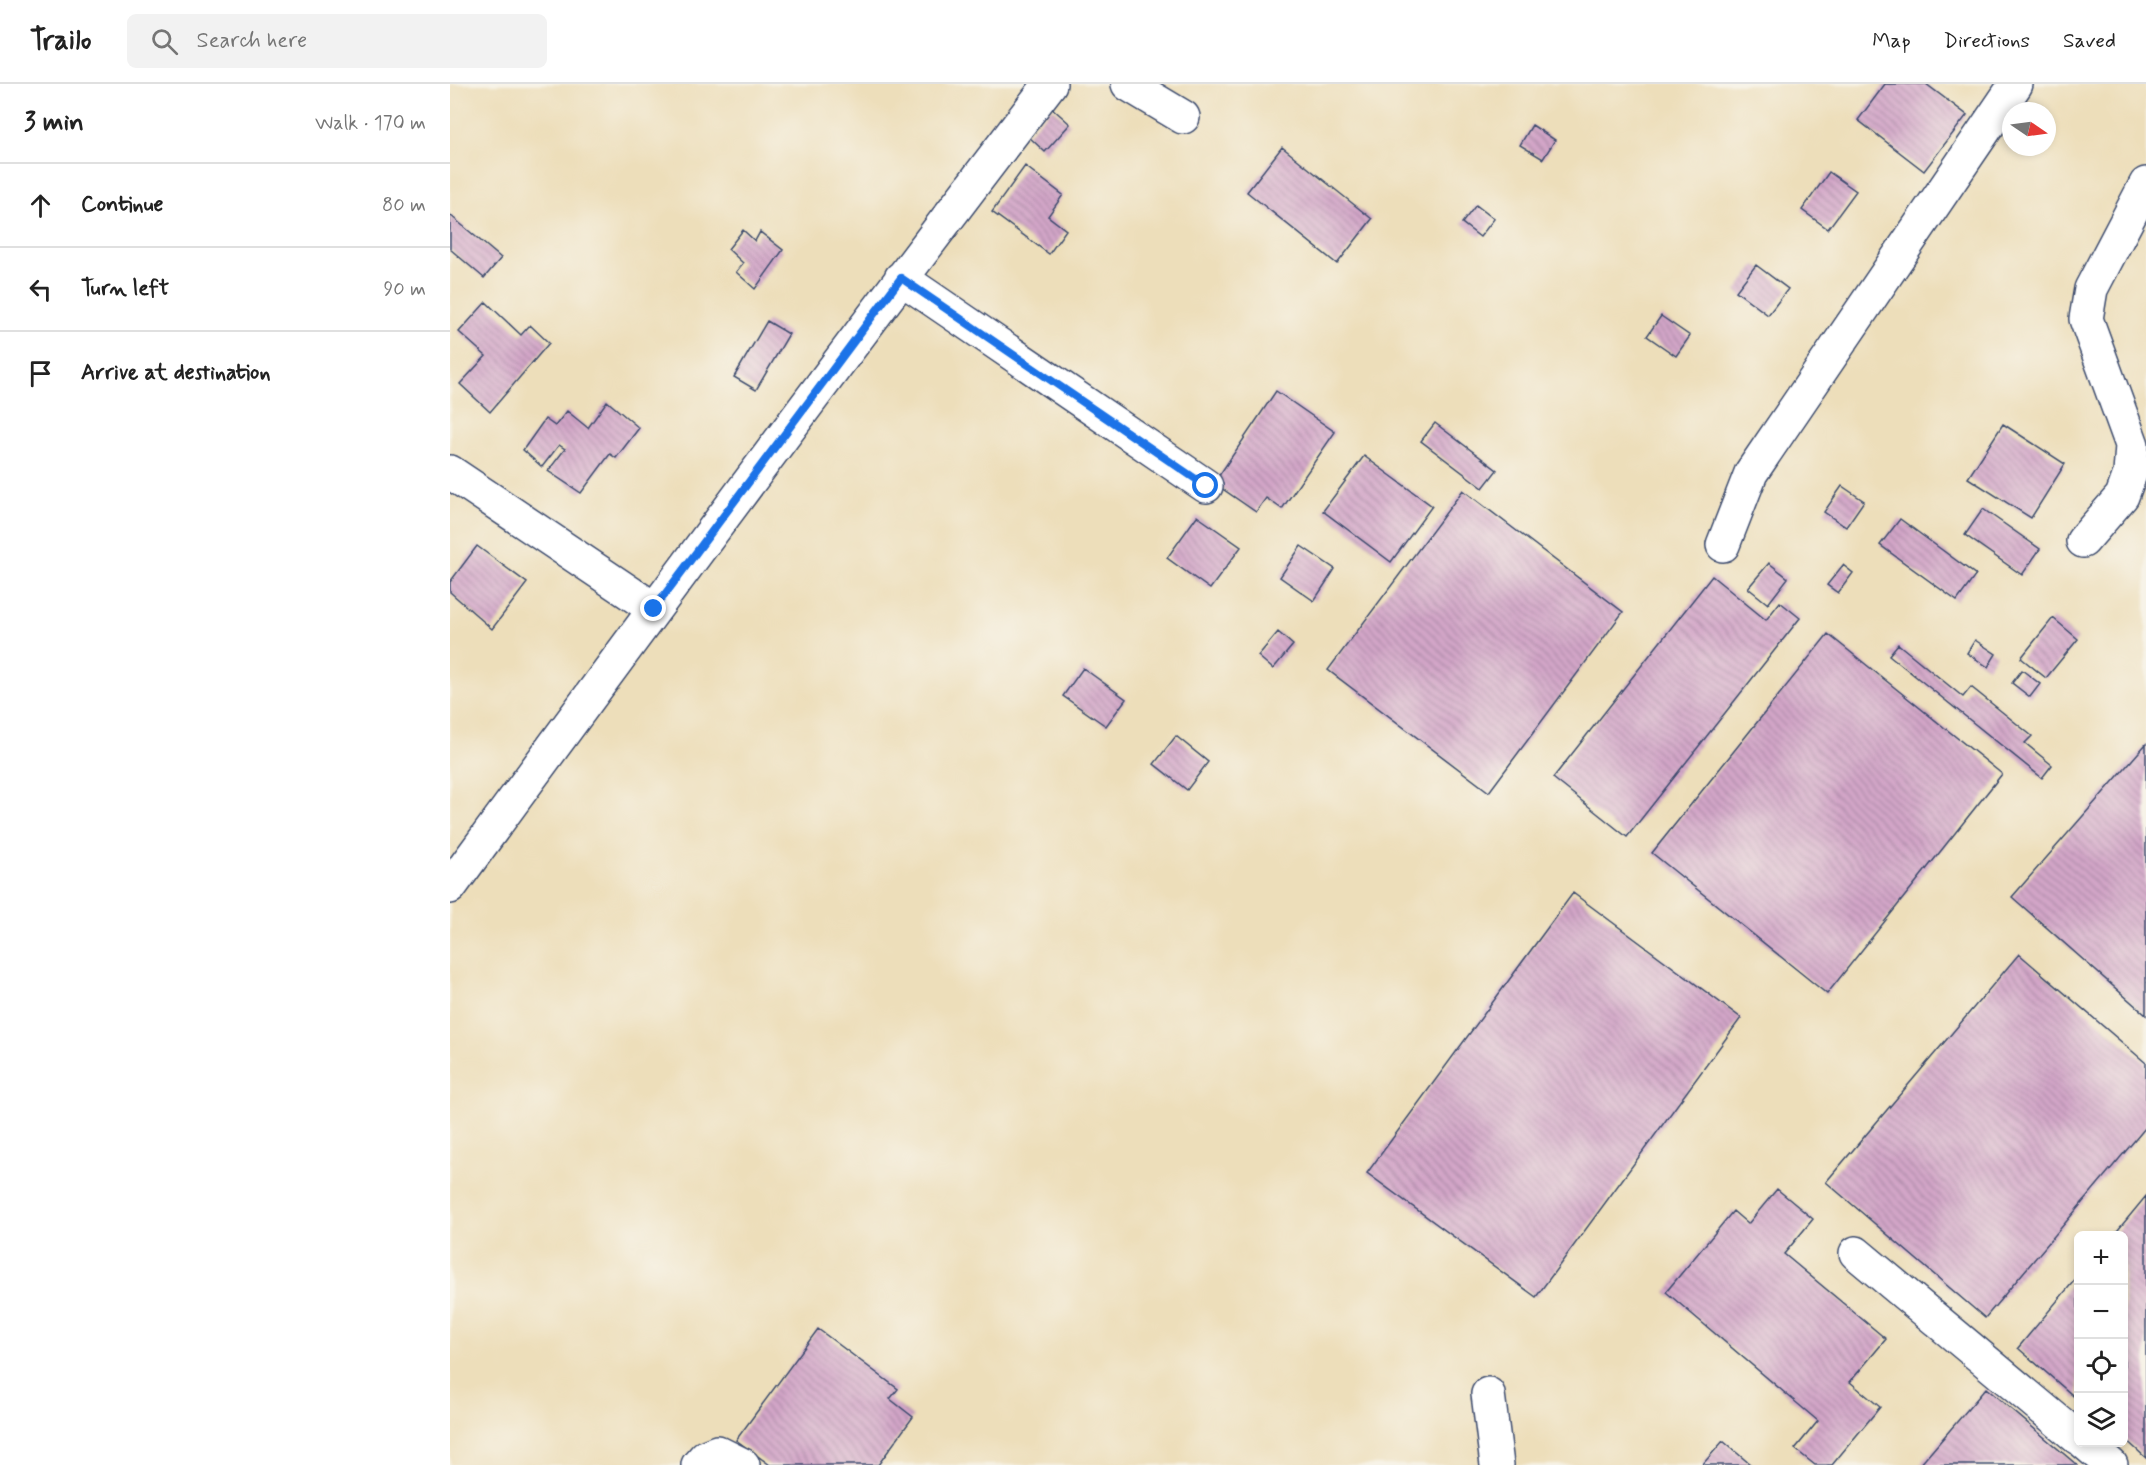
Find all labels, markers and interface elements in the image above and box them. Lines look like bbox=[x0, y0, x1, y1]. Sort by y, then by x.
search box bbox=[127, 14, 547, 68]
text: Trailo bbox=[30, 23, 91, 60]
icon: search bbox=[148, 25, 181, 58]
text: Search here bbox=[196, 27, 307, 55]
text: Map bbox=[1872, 27, 1911, 55]
text: Directions bbox=[1944, 27, 2030, 55]
text: Saved bbox=[2063, 27, 2116, 55]
north arrow bbox=[2002, 102, 2056, 156]
text: 3 min bbox=[24, 106, 84, 140]
text: Walk · 170 m bbox=[315, 110, 426, 137]
icon: ahead bbox=[24, 189, 57, 222]
text: Continue bbox=[81, 191, 163, 219]
text: 80 m bbox=[382, 192, 426, 219]
icon: left bbox=[24, 273, 57, 306]
text: Turn left bbox=[81, 275, 169, 303]
text: 90 m bbox=[383, 276, 426, 303]
icon: arrive bbox=[24, 357, 57, 390]
text: Arrive at destination bbox=[81, 359, 271, 387]
route start bbox=[1192, 472, 1218, 498]
route end bbox=[640, 595, 666, 621]
map controls bbox=[2074, 1231, 2128, 1447]
button: + bbox=[2074, 1231, 2128, 1285]
button: − bbox=[2074, 1285, 2128, 1339]
button: locate bbox=[2074, 1339, 2128, 1393]
button: layers bbox=[2074, 1393, 2128, 1447]

